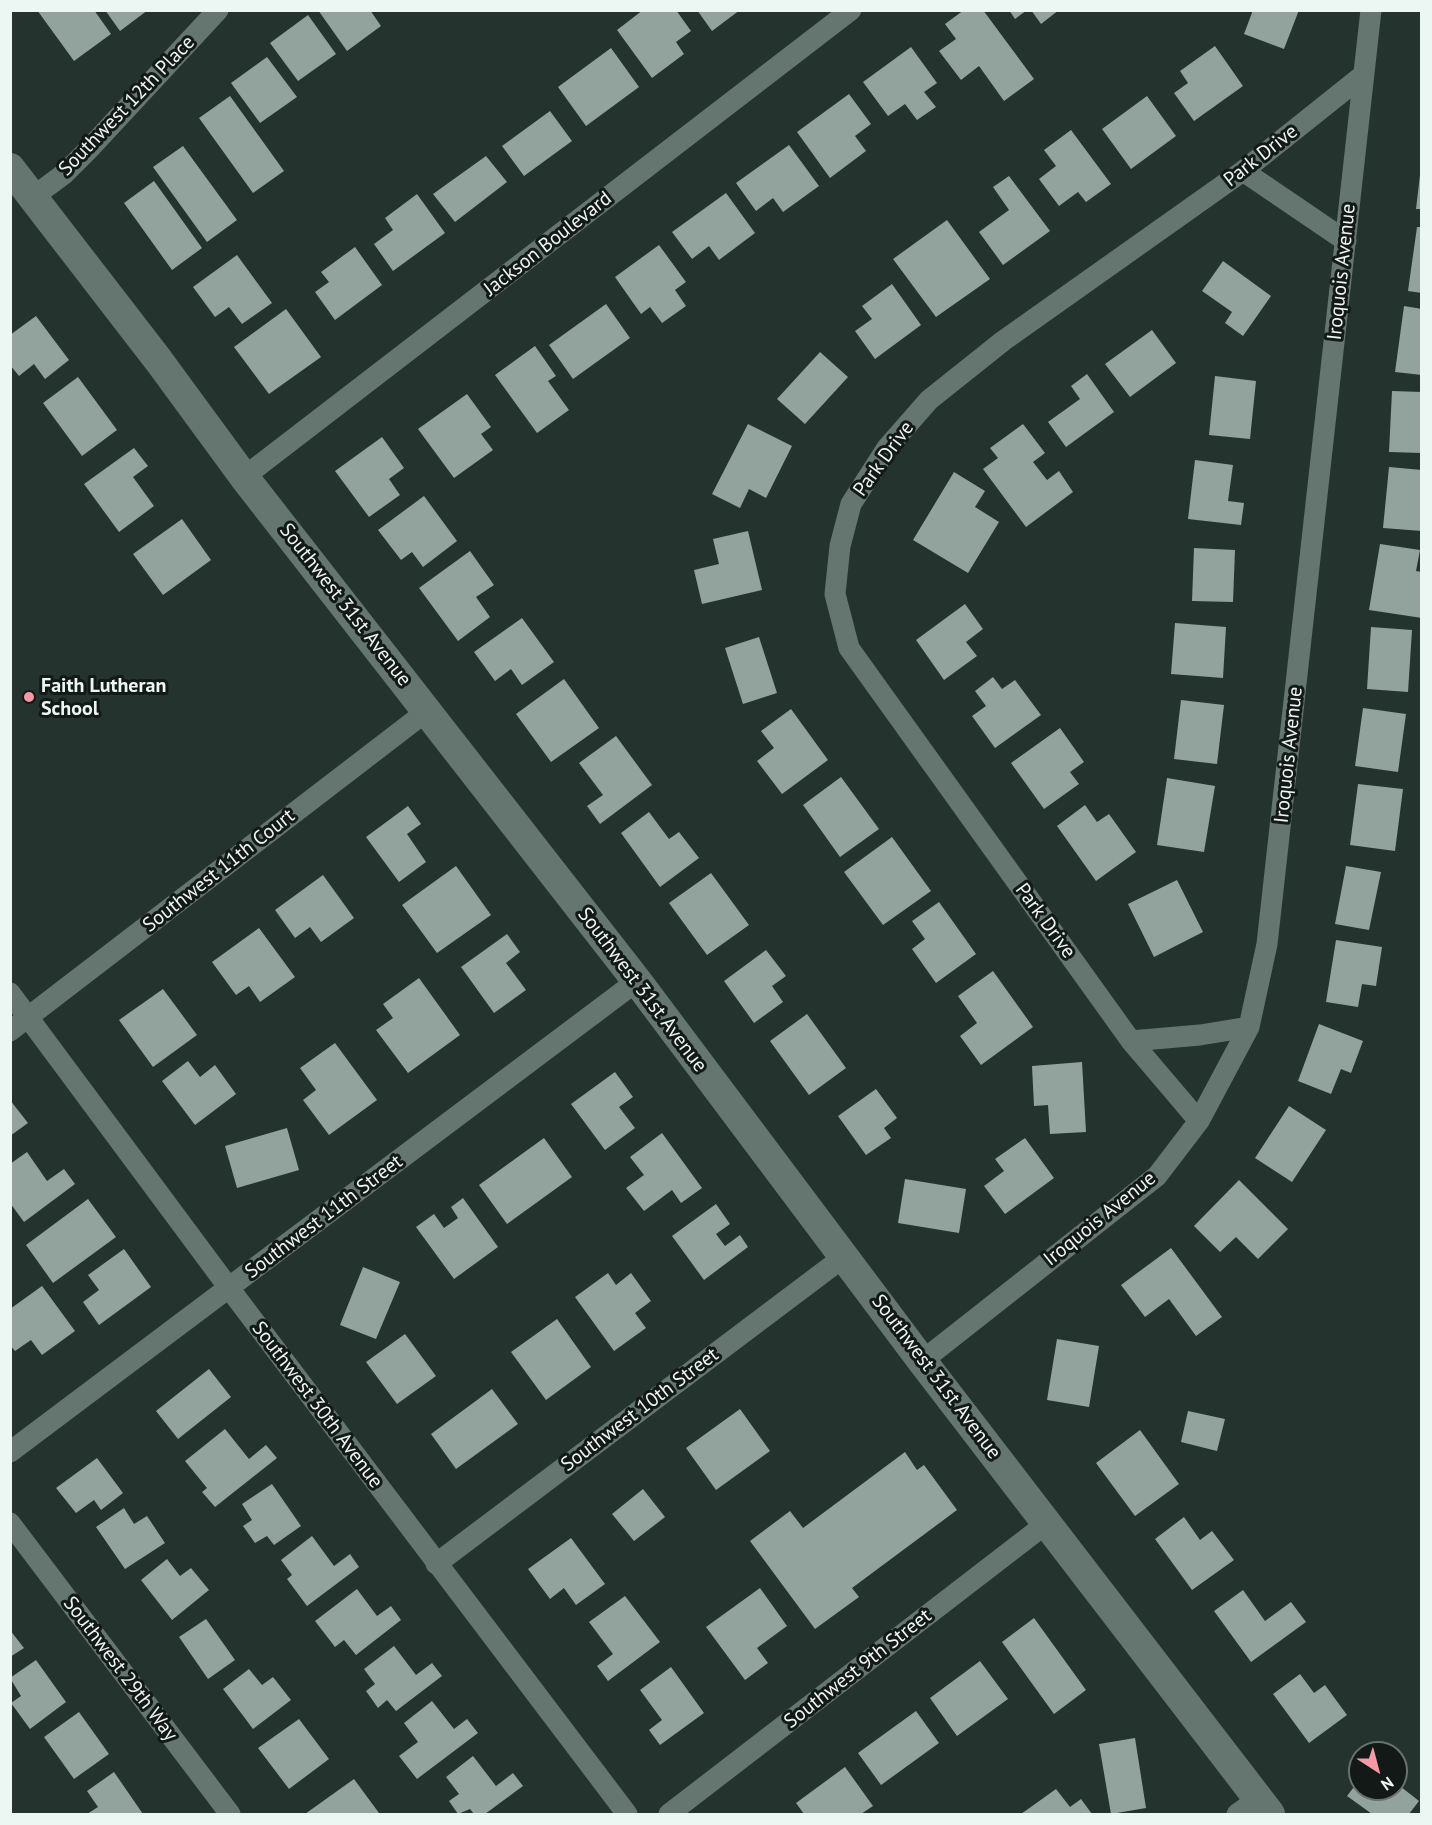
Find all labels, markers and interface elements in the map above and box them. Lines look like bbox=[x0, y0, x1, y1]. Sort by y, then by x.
street label: Southwest 12th Place bbox=[54, 31, 200, 181]
street label: Park Drive bbox=[1219, 120, 1303, 192]
street label: Jackson Boulevard bbox=[479, 187, 617, 301]
street label: Iroquois Avenue bbox=[1323, 203, 1361, 341]
street label: Park Drive bbox=[849, 417, 919, 501]
street label: Southwest 31st Avenue bbox=[274, 519, 416, 691]
place label: Faith Lutheran School bbox=[41, 674, 166, 721]
street label: Iroquois Avenue bbox=[1270, 686, 1308, 824]
marker: Faith Lutheran School bbox=[22, 690, 36, 704]
street label: Southwest 11th Court bbox=[138, 804, 300, 938]
street label: Park Drive bbox=[1010, 879, 1080, 963]
street label: Southwest 31st Avenue bbox=[572, 903, 712, 1077]
street label: Southwest 11th Street bbox=[241, 1150, 407, 1284]
street label: Iroquois Avenue bbox=[1039, 1167, 1161, 1271]
street label: Southwest 31st Avenue bbox=[866, 1290, 1006, 1464]
street label: Southwest 30th Avenue bbox=[247, 1317, 387, 1493]
street label: Southwest 10th Street bbox=[557, 1343, 723, 1477]
street label: Southwest 29th Way bbox=[58, 1592, 182, 1746]
street label: Southwest 9th Street bbox=[780, 1604, 936, 1734]
north arrow bbox=[1348, 1741, 1408, 1801]
text: N bbox=[1377, 1773, 1398, 1795]

